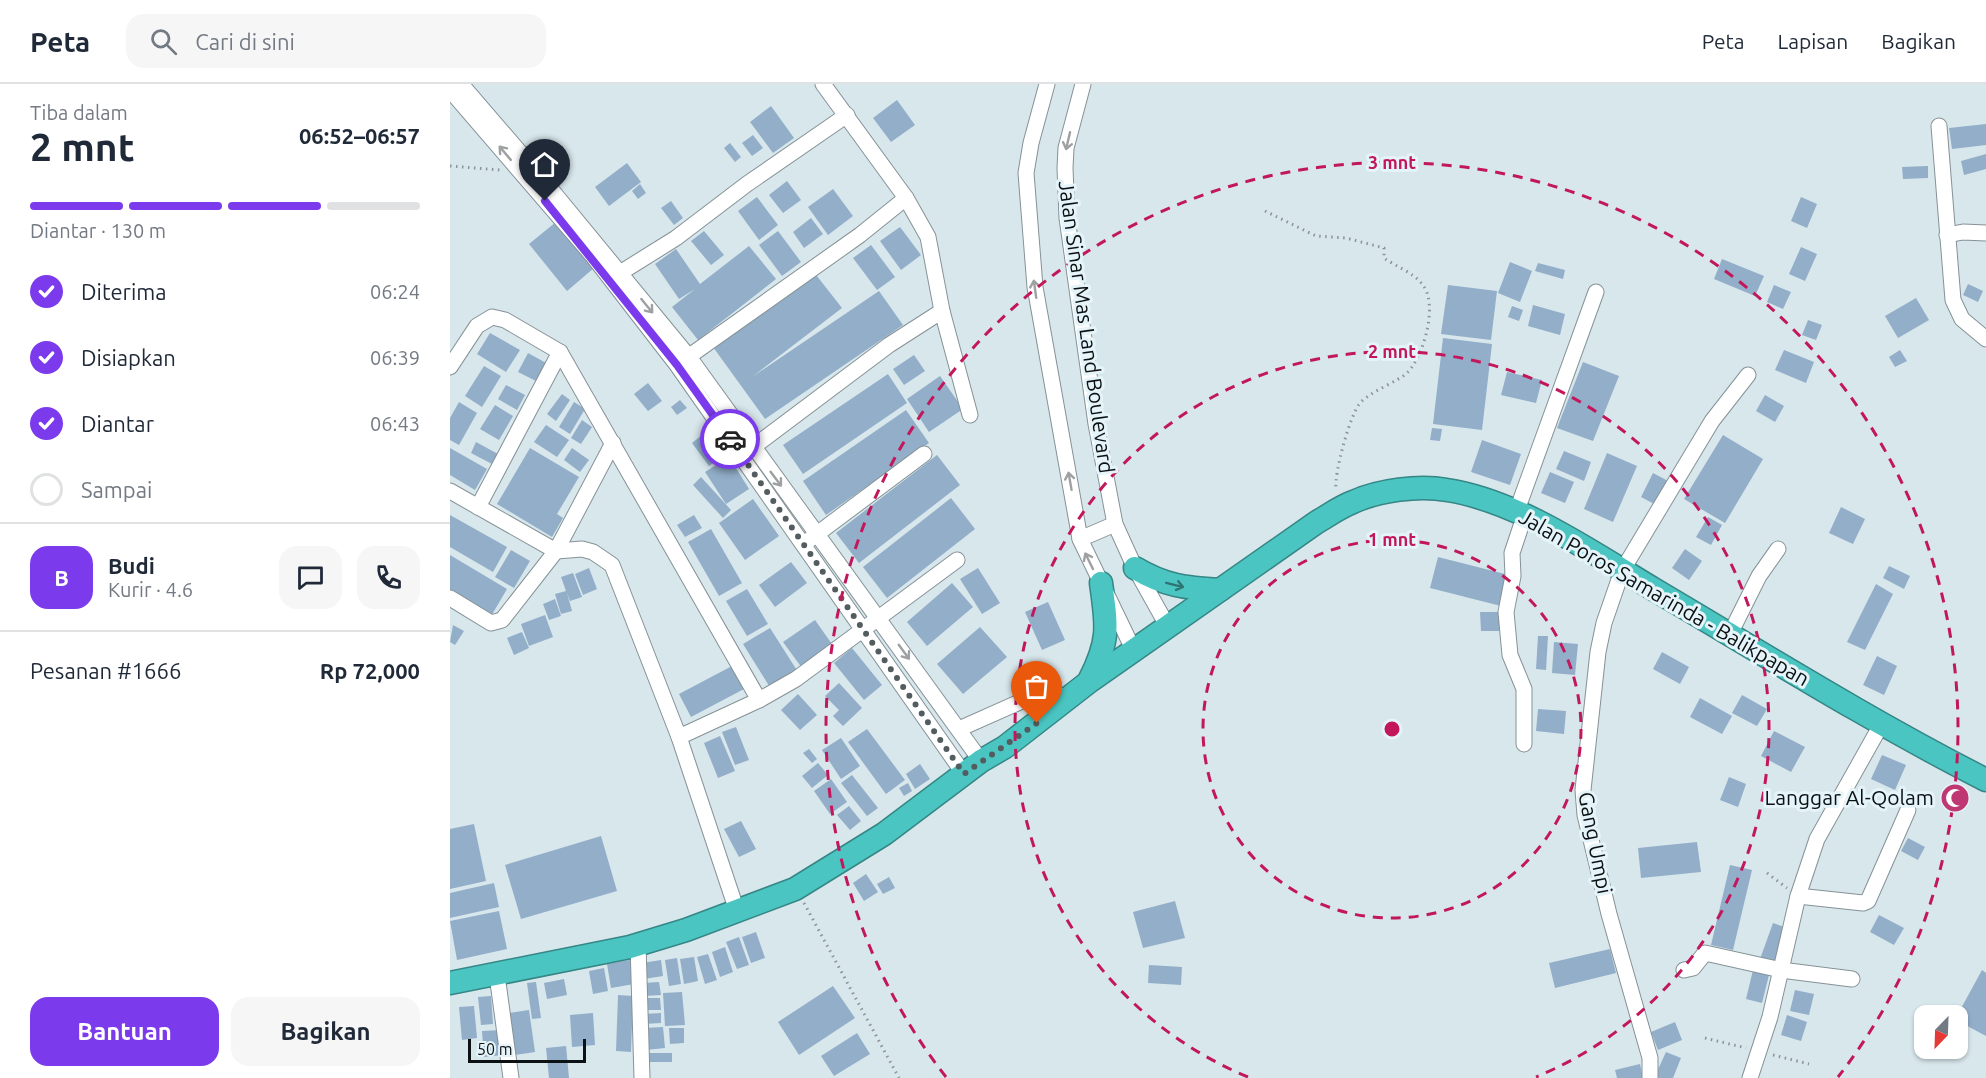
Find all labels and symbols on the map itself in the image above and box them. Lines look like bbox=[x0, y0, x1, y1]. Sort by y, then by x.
one-way arrow bbox=[1062, 131, 1074, 150]
pin bbox=[519, 139, 570, 201]
one-way arrow bbox=[498, 146, 512, 161]
text: 3 mnt bbox=[1368, 152, 1416, 172]
street label: Jalan Sinar Mas Land Boulevard bbox=[1055, 179, 1119, 475]
one-way arrow bbox=[1030, 280, 1041, 300]
one-way arrow bbox=[640, 297, 653, 313]
text: 2 mnt bbox=[1368, 341, 1416, 361]
courier bbox=[700, 409, 760, 469]
one-way arrow bbox=[770, 470, 782, 486]
one-way arrow bbox=[1064, 472, 1075, 492]
street label: Jalan Poros Samarinda - Balikpapan bbox=[1515, 504, 1814, 690]
text: 1 mnt bbox=[1368, 529, 1416, 549]
one-way arrow bbox=[1083, 552, 1095, 570]
one-way arrow bbox=[1166, 580, 1185, 592]
one-way arrow bbox=[898, 644, 910, 660]
pin bbox=[1011, 661, 1062, 723]
centre of rings bbox=[1382, 719, 1402, 739]
mosque icon: Langgar Al-Qolam bbox=[1939, 782, 1971, 814]
place label: Langgar Al-Qolam bbox=[1764, 785, 1934, 809]
street label: Gang Umpi bbox=[1574, 790, 1618, 896]
north arrow bbox=[1914, 1005, 1968, 1059]
scale bar bbox=[468, 1036, 586, 1064]

